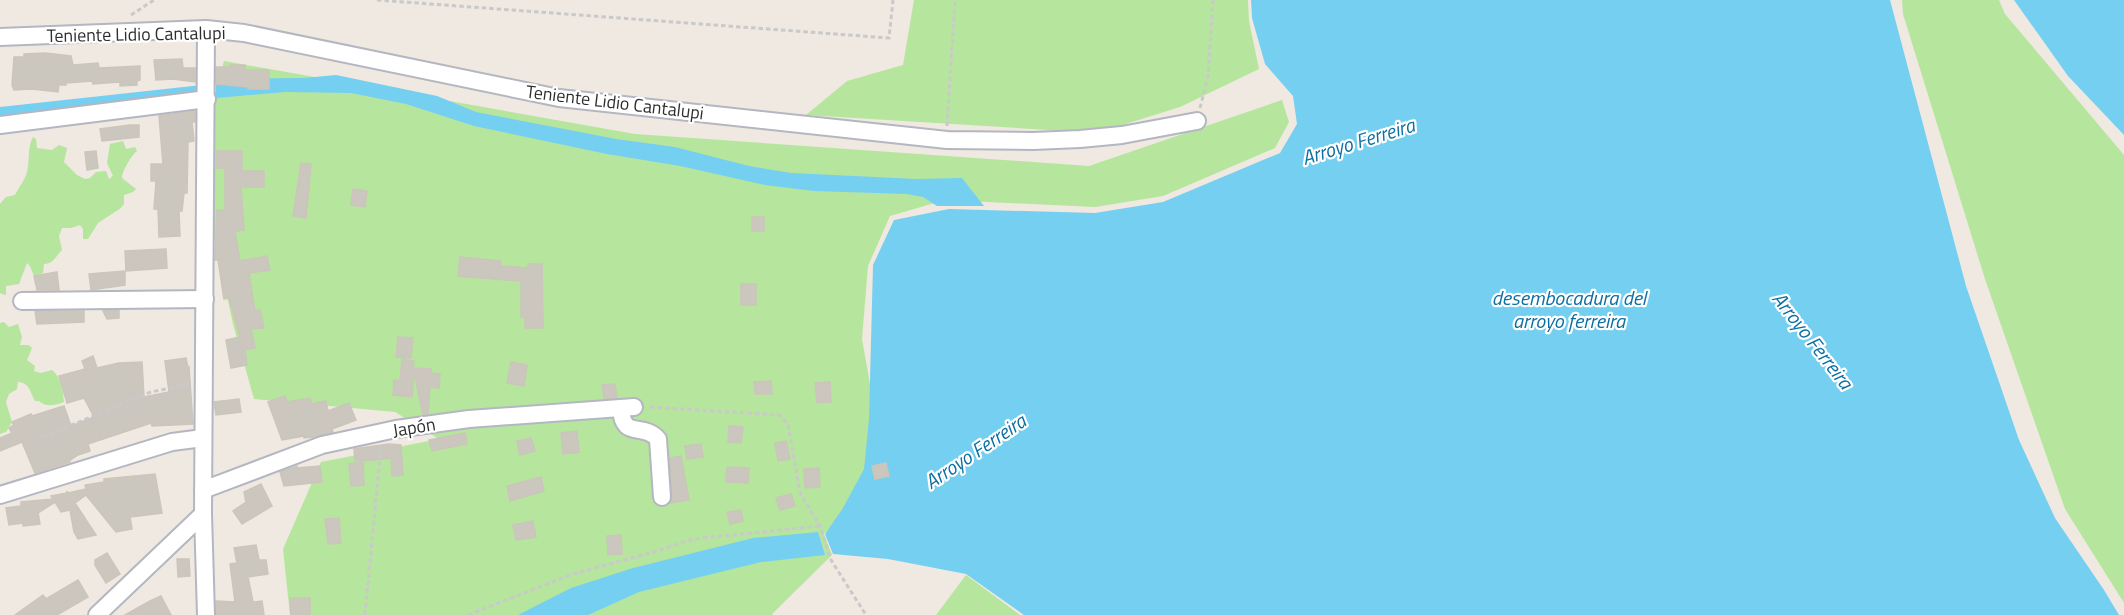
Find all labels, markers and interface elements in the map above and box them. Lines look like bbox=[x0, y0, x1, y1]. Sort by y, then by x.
street label: Teniente Lidio Cantalupi bbox=[46, 19, 226, 49]
street label: Teniente Lidio Cantalupi bbox=[525, 78, 705, 126]
water label: Arroyo Ferreira bbox=[1298, 109, 1419, 173]
water label: desembocadura del arroyo ferreira bbox=[1492, 282, 1649, 336]
water label: Arroyo Ferreira bbox=[1765, 285, 1862, 396]
water label: Arroyo Ferreira bbox=[918, 405, 1033, 496]
street label: Japón bbox=[391, 410, 437, 444]

